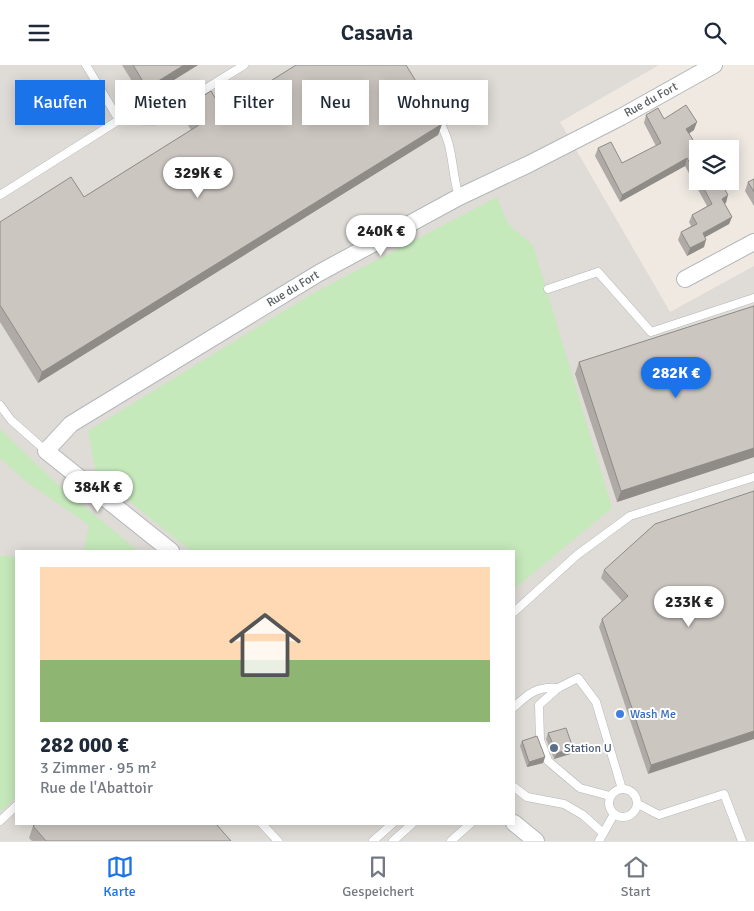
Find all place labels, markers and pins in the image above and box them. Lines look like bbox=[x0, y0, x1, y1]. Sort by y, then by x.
pin: 329K € bbox=[157, 157, 239, 199]
pin: 240K € bbox=[340, 215, 422, 257]
pin: 282K € bbox=[635, 357, 717, 399]
pin: 384K € bbox=[57, 471, 139, 513]
pin: 233K € bbox=[648, 585, 730, 628]
place label: Wash Me bbox=[630, 707, 676, 722]
marker: Wash Me bbox=[614, 708, 626, 720]
place label: Station U bbox=[564, 741, 612, 756]
marker: Station U bbox=[548, 742, 560, 754]

